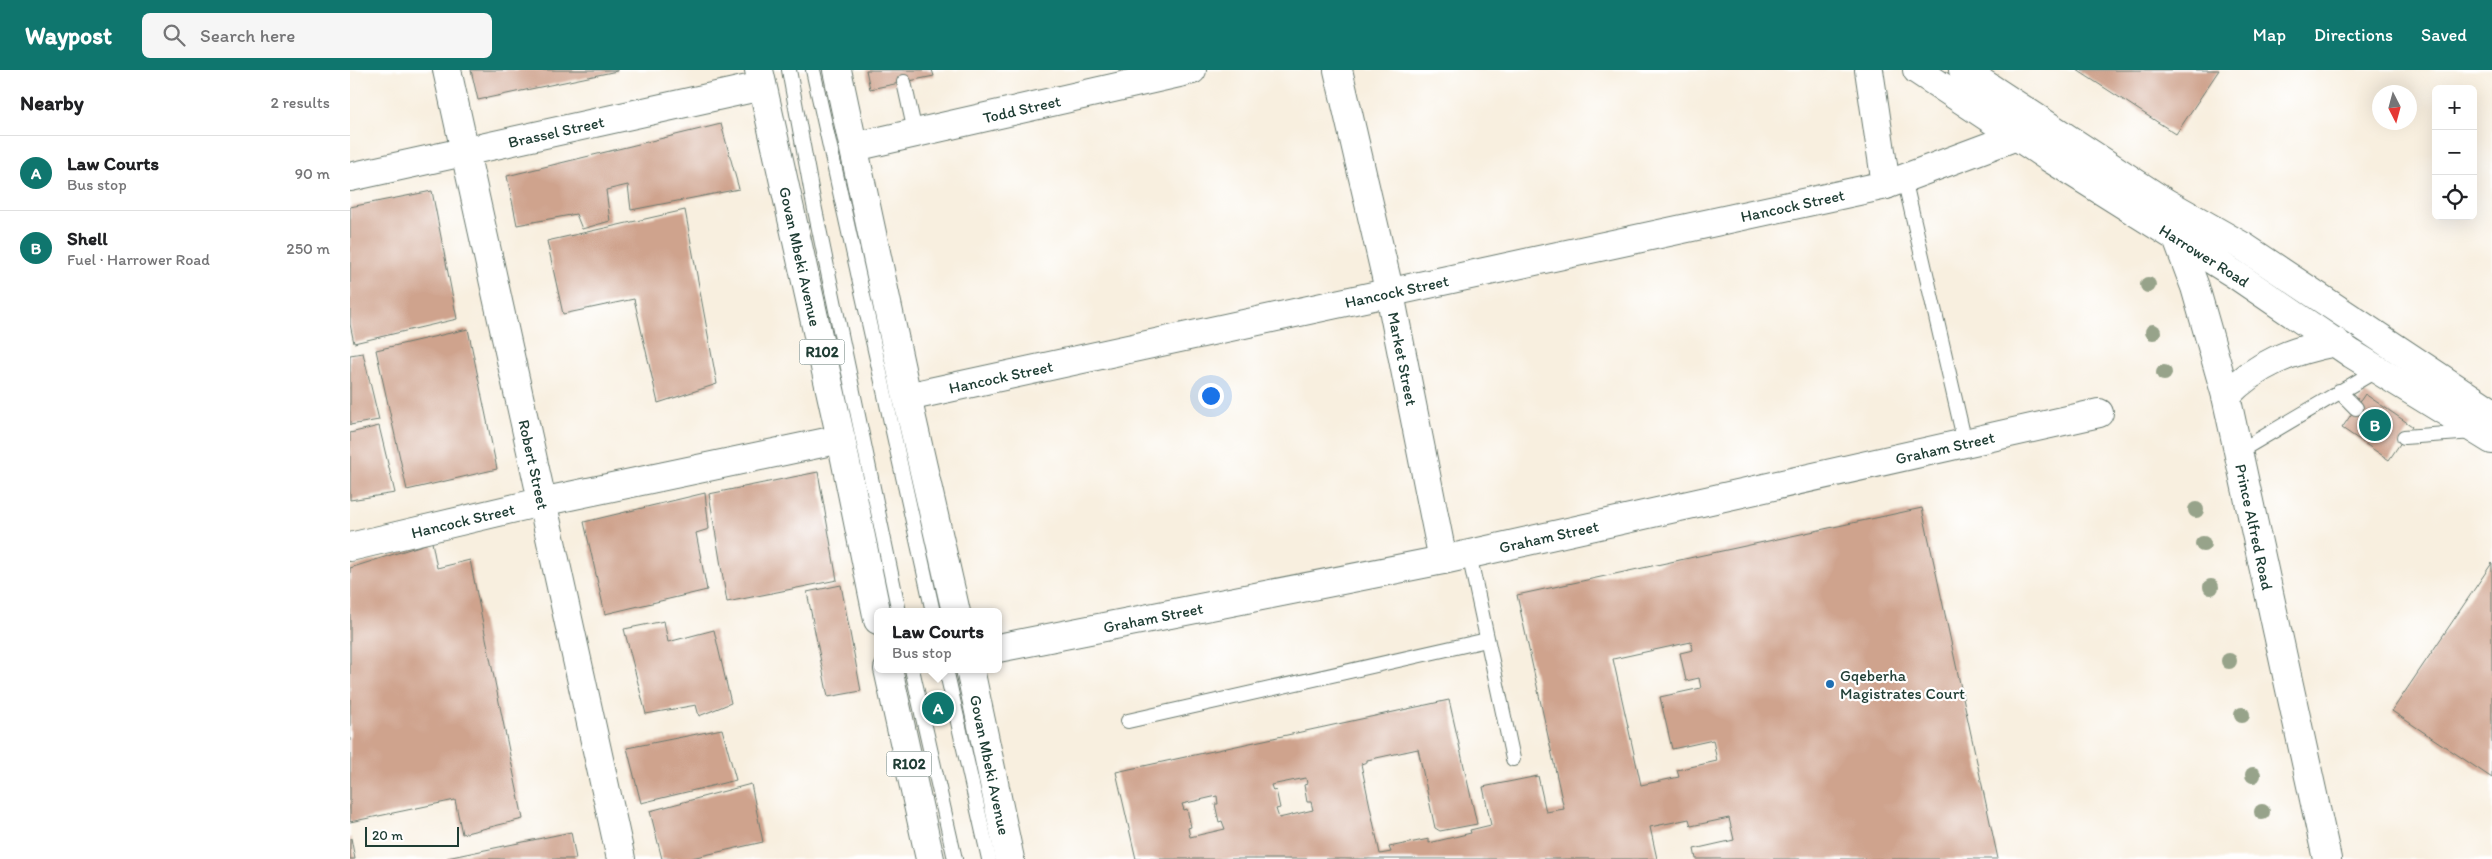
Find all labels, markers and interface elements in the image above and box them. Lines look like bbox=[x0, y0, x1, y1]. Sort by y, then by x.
search box bbox=[142, 13, 492, 58]
text: Waypost bbox=[25, 21, 112, 50]
icon: search bbox=[160, 21, 188, 49]
text: Search here bbox=[200, 24, 295, 47]
text: Map bbox=[2253, 24, 2286, 46]
text: Directions bbox=[2314, 24, 2393, 46]
text: Saved bbox=[2421, 24, 2467, 46]
north arrow bbox=[2372, 85, 2417, 130]
map controls bbox=[2432, 85, 2477, 220]
button: + bbox=[2432, 85, 2477, 130]
text: Nearby bbox=[20, 90, 84, 115]
street label: Todd Street bbox=[981, 91, 1062, 127]
text: 2 results bbox=[270, 93, 330, 112]
street label: Brassel Street bbox=[506, 112, 606, 151]
button: − bbox=[2432, 130, 2477, 175]
text: Law Courts bbox=[67, 152, 159, 175]
text: A bbox=[31, 164, 41, 183]
text: 90 m bbox=[295, 164, 330, 183]
text: Bus stop bbox=[67, 175, 127, 194]
button: locate bbox=[2432, 175, 2477, 220]
street label: Govan Mbeki Avenue bbox=[776, 185, 825, 328]
street label: Hancock Street bbox=[1739, 185, 1846, 226]
street label: Harrower Road bbox=[2156, 220, 2253, 291]
text: Shell bbox=[67, 227, 108, 250]
text: B bbox=[31, 239, 41, 258]
text: 250 m bbox=[286, 239, 330, 258]
text: Fuel · Harrower Road bbox=[67, 250, 210, 269]
street label: Hancock Street bbox=[1343, 270, 1450, 311]
street label: Market Street bbox=[1384, 310, 1422, 407]
road number: R102 bbox=[800, 340, 844, 364]
street label: Hancock Street bbox=[947, 356, 1055, 397]
your location bbox=[1198, 383, 1224, 409]
pin: B bbox=[2359, 406, 2391, 444]
street label: Robert Street bbox=[515, 418, 553, 511]
street label: Graham Street bbox=[1893, 427, 1996, 468]
street label: Prince Alfred Road bbox=[2232, 462, 2278, 592]
street label: Hancock Street bbox=[409, 499, 517, 542]
street label: Graham Street bbox=[1497, 516, 1600, 557]
street label: Graham Street bbox=[1101, 598, 1205, 637]
popup bbox=[874, 608, 1002, 673]
text: Law Courts bbox=[892, 620, 984, 643]
text: Bus stop bbox=[892, 643, 952, 662]
place label: Gqeberha Magistrates Court bbox=[1840, 666, 1965, 703]
marker: Gqeberha Magistrates Court bbox=[1824, 678, 1836, 690]
pin: A bbox=[922, 689, 954, 727]
street label: Govan Mbeki Avenue bbox=[966, 693, 1014, 837]
road number: R102 bbox=[886, 752, 932, 776]
scale bar bbox=[365, 824, 459, 847]
text: 20 m bbox=[372, 827, 403, 844]

